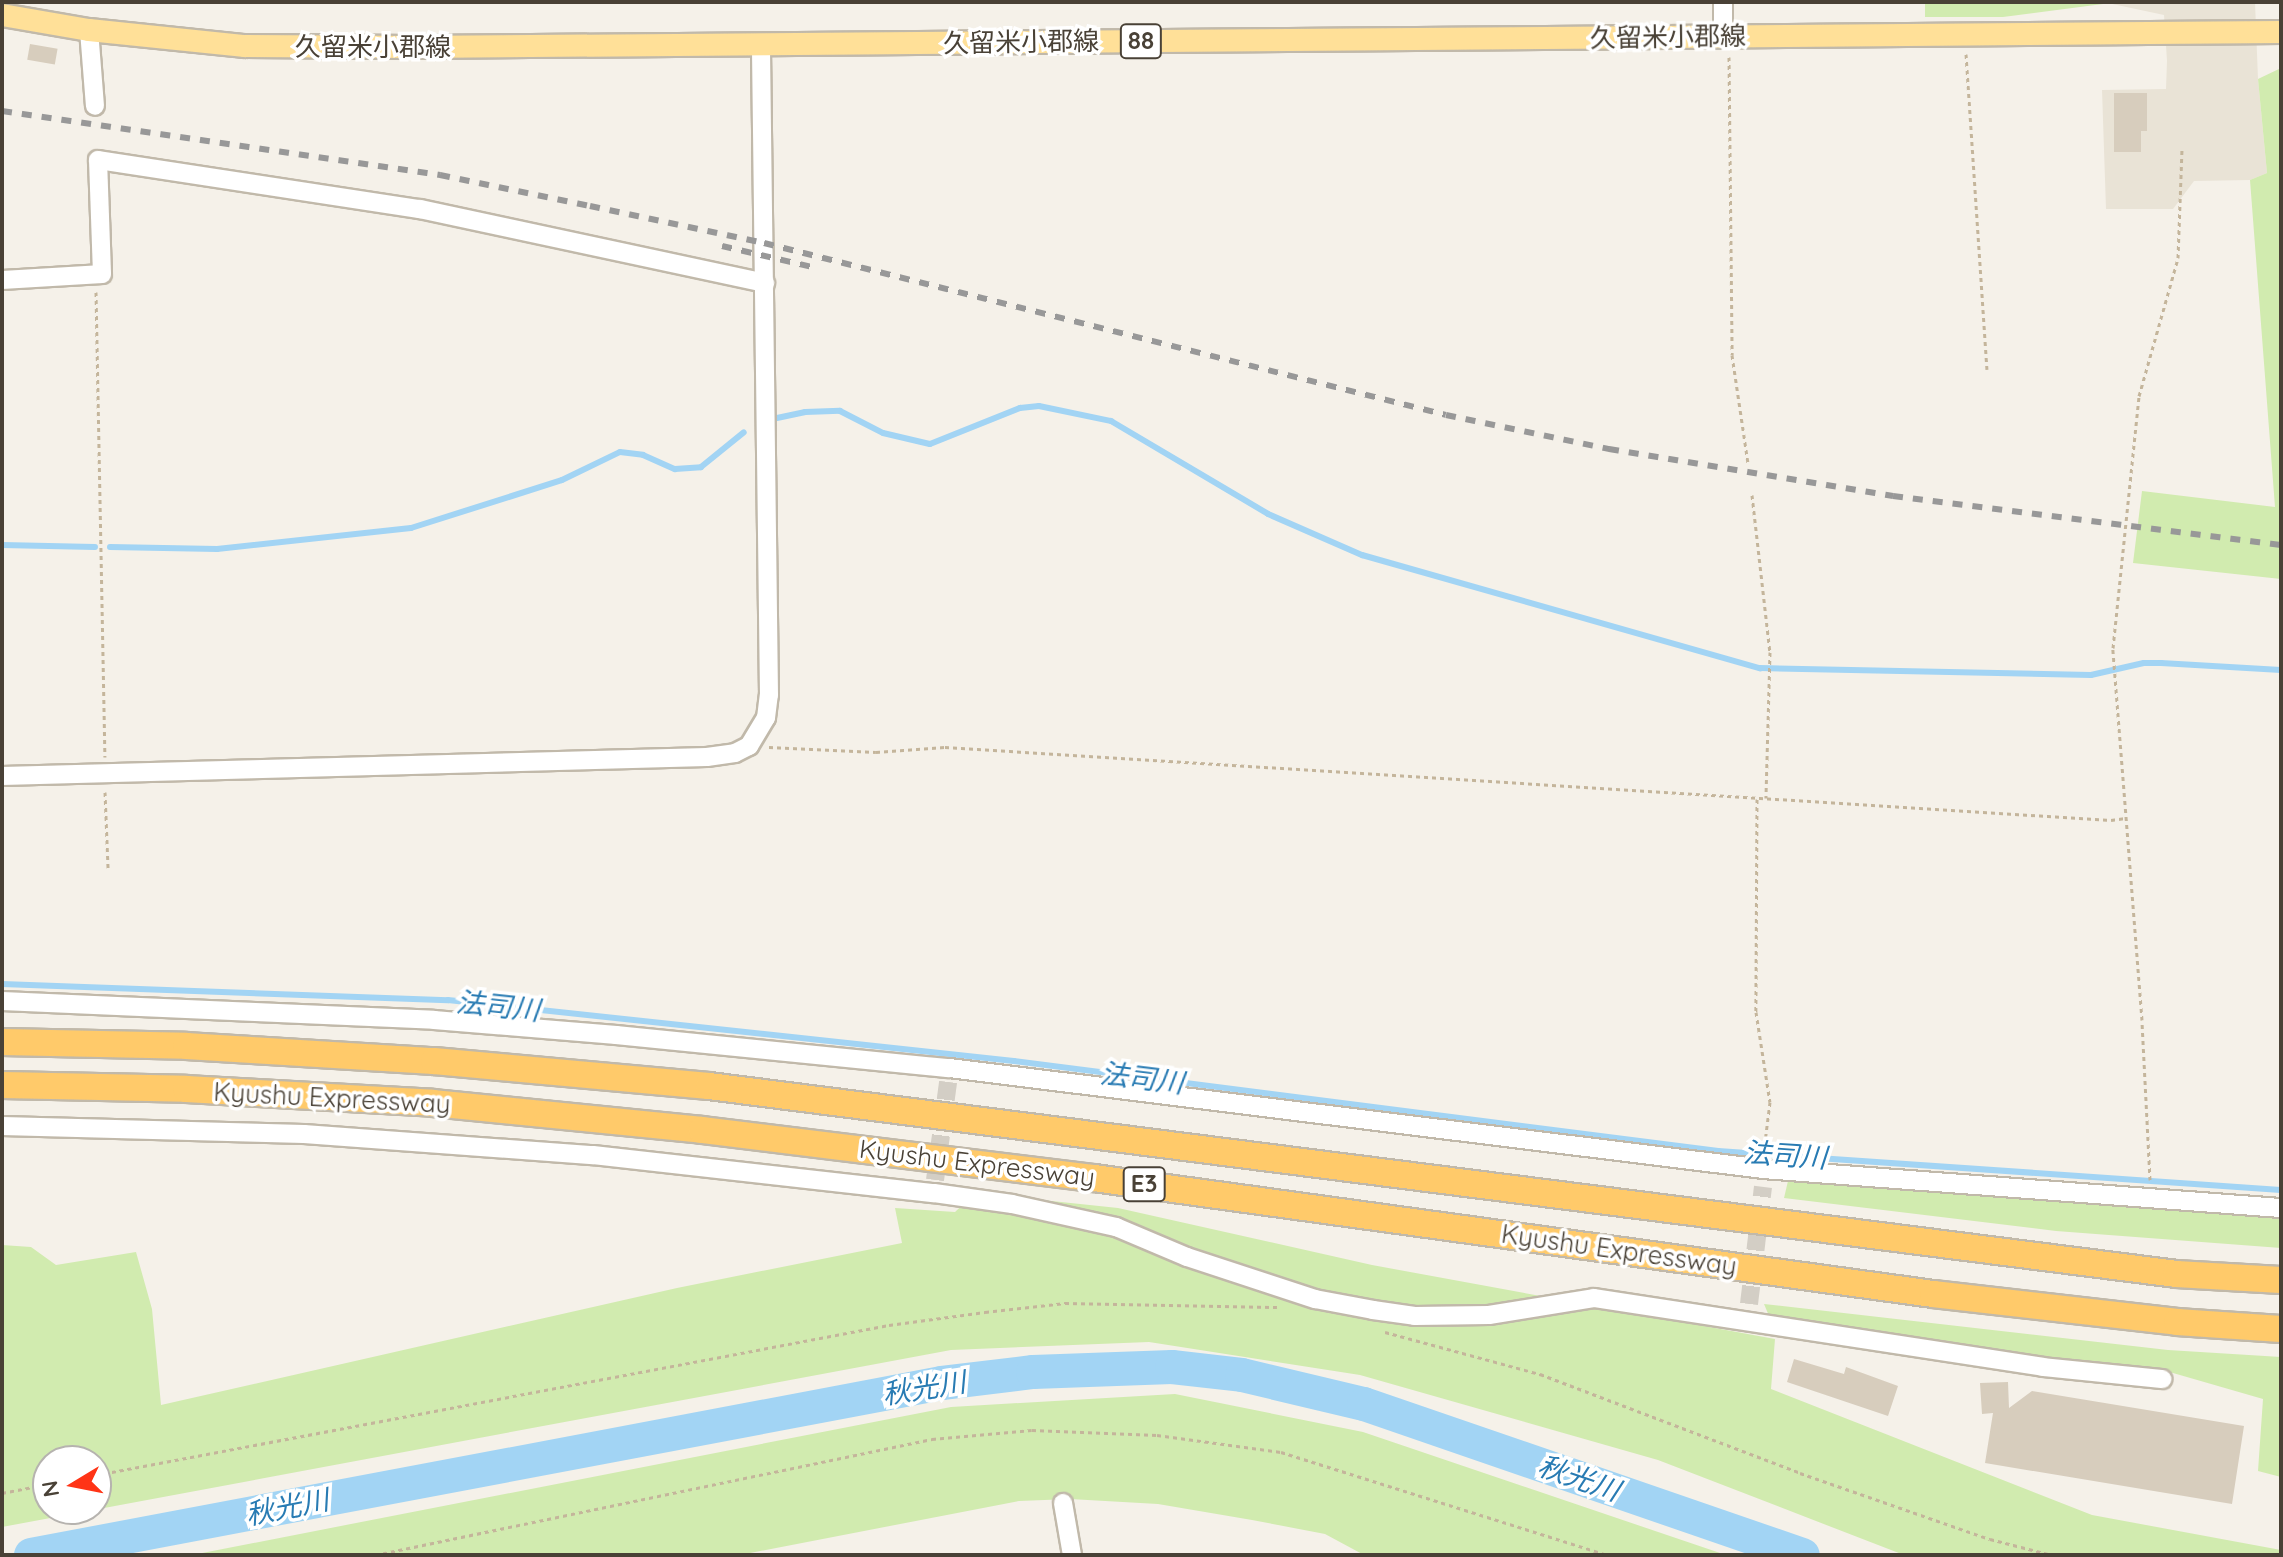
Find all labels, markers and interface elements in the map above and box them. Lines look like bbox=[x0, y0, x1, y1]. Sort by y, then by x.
street label: 久留米小郡線 bbox=[1590, 20, 1746, 54]
road number: 88 bbox=[1119, 21, 1163, 61]
street label: 久留米小郡線 bbox=[943, 25, 1099, 59]
street label: 久留米小郡線 bbox=[295, 31, 451, 63]
water label: 法司川 bbox=[454, 985, 542, 1027]
water label: 法司川 bbox=[1098, 1056, 1186, 1100]
street label: Kyushu Expressway bbox=[213, 1076, 451, 1120]
street label: Kyushu Expressway bbox=[857, 1133, 1097, 1193]
water label: 法司川 bbox=[1742, 1135, 1828, 1175]
road number: E3 bbox=[1122, 1164, 1166, 1204]
street label: Kyushu Expressway bbox=[1499, 1218, 1739, 1282]
water label: 秋光川 bbox=[880, 1365, 968, 1411]
north arrow bbox=[32, 1445, 112, 1525]
water label: 秋光川 bbox=[1534, 1448, 1624, 1508]
text: N bbox=[35, 1478, 66, 1499]
water label: 秋光川 bbox=[243, 1482, 331, 1532]

